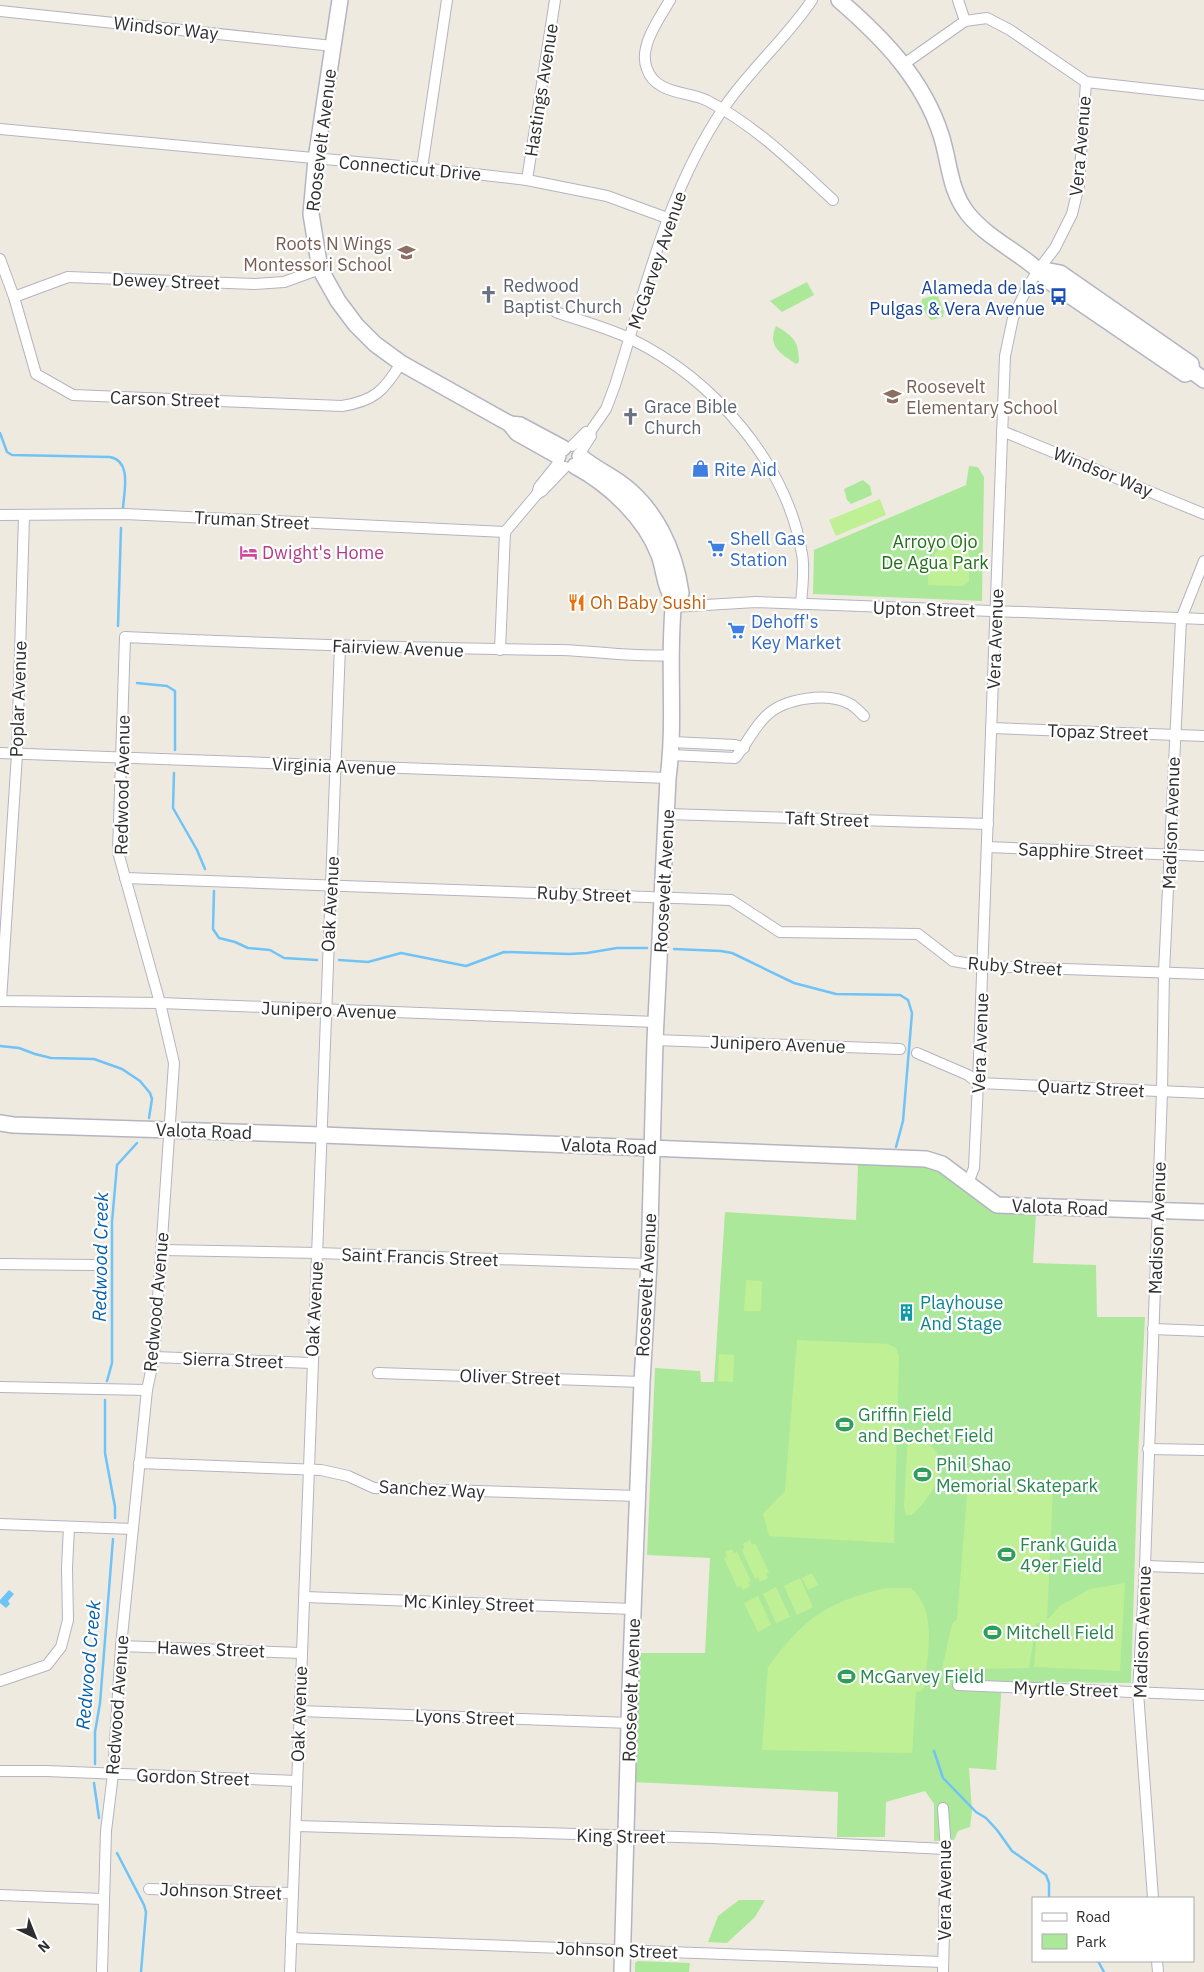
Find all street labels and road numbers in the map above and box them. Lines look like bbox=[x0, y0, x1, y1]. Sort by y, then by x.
street label: Windsor Way bbox=[112, 11, 220, 45]
street label: Hastings Avenue bbox=[519, 22, 563, 158]
street label: Roosevelt Avenue bbox=[301, 67, 341, 213]
street label: Vera Avenue bbox=[1064, 95, 1096, 197]
street label: Connecticut Drive bbox=[338, 150, 482, 186]
street label: McGarvey Avenue bbox=[623, 188, 691, 332]
street label: Dewey Street bbox=[112, 268, 220, 294]
street label: Carson Street bbox=[110, 386, 220, 412]
street label: Windsor Way bbox=[1050, 442, 1156, 502]
street label: Truman Street bbox=[194, 505, 310, 535]
street label: Vera Avenue bbox=[982, 588, 1008, 690]
street label: Upton Street bbox=[872, 596, 976, 622]
street label: Fairview Avenue bbox=[332, 634, 464, 662]
street label: Poplar Avenue bbox=[4, 640, 32, 758]
street label: Redwood Avenue bbox=[109, 715, 135, 855]
street label: Topaz Street bbox=[1047, 719, 1149, 745]
street label: Virginia Avenue bbox=[271, 752, 397, 780]
street label: Madison Avenue bbox=[1157, 756, 1185, 890]
street label: Taft Street bbox=[784, 806, 870, 832]
street label: Roosevelt Avenue bbox=[649, 808, 679, 953]
street label: Sapphire Street bbox=[1018, 837, 1144, 865]
street label: Oak Avenue bbox=[316, 855, 344, 953]
street label: Ruby Street bbox=[536, 881, 632, 907]
street label: Ruby Street bbox=[967, 951, 1063, 981]
street label: Vera Avenue bbox=[967, 992, 993, 1094]
street label: Junipero Avenue bbox=[261, 996, 397, 1024]
street label: Junipero Avenue bbox=[710, 1030, 846, 1058]
street label: Quartz Street bbox=[1037, 1074, 1145, 1102]
street label: Valota Road bbox=[155, 1118, 253, 1144]
street label: Valota Road bbox=[560, 1133, 658, 1159]
street label: Madison Avenue bbox=[1143, 1161, 1171, 1295]
street label: Valota Road bbox=[1011, 1194, 1109, 1220]
street label: Roosevelt Avenue bbox=[631, 1212, 661, 1357]
street label: Redwood Avenue bbox=[138, 1231, 174, 1373]
street label: Saint Francis Street bbox=[341, 1243, 499, 1271]
street label: Oak Avenue bbox=[300, 1260, 328, 1358]
street label: Sierra Street bbox=[182, 1347, 284, 1373]
street label: Oliver Street bbox=[459, 1364, 561, 1390]
street label: Sanchez Way bbox=[378, 1475, 486, 1503]
street label: Madison Avenue bbox=[1128, 1565, 1156, 1699]
street label: Mc Kinley Street bbox=[403, 1589, 535, 1617]
street label: Roosevelt Avenue bbox=[617, 1618, 645, 1762]
street label: Redwood Avenue bbox=[101, 1634, 133, 1776]
street label: Hawes Street bbox=[156, 1636, 266, 1662]
street label: Oak Avenue bbox=[286, 1665, 312, 1762]
street label: Myrtle Street bbox=[1013, 1676, 1119, 1702]
street label: Lyons Street bbox=[415, 1704, 515, 1730]
street label: Gordon Street bbox=[136, 1764, 250, 1790]
street label: King Street bbox=[576, 1824, 666, 1848]
street label: Vera Avenue bbox=[933, 1839, 956, 1940]
street label: Johnson Street bbox=[159, 1877, 283, 1905]
street label: Johnson Street bbox=[555, 1936, 679, 1964]

